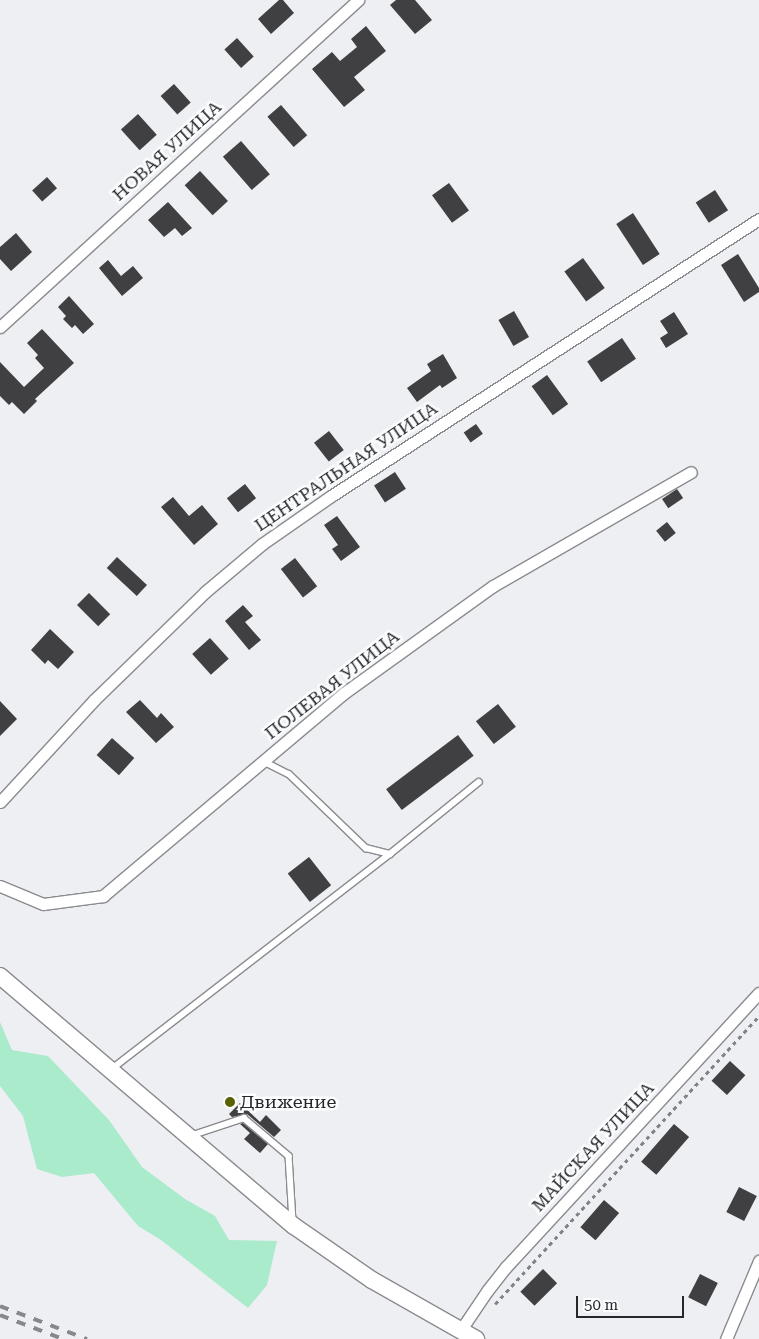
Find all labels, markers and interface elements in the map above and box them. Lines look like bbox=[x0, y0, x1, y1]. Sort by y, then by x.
street label: НОВАЯ УЛИЦА bbox=[108, 96, 226, 206]
street label: ЦЕНТРАЛЬНАЯ УЛИЦА bbox=[251, 398, 441, 536]
street label: ПОЛЕВАЯ УЛИЦА bbox=[261, 626, 403, 744]
street label: МАЙСКАЯ УЛИЦА bbox=[527, 1078, 659, 1216]
place label: Движение bbox=[240, 1091, 336, 1113]
marker: Движение bbox=[224, 1096, 236, 1108]
scale bar bbox=[579, 1286, 686, 1318]
text: 50 m bbox=[584, 1296, 618, 1314]

